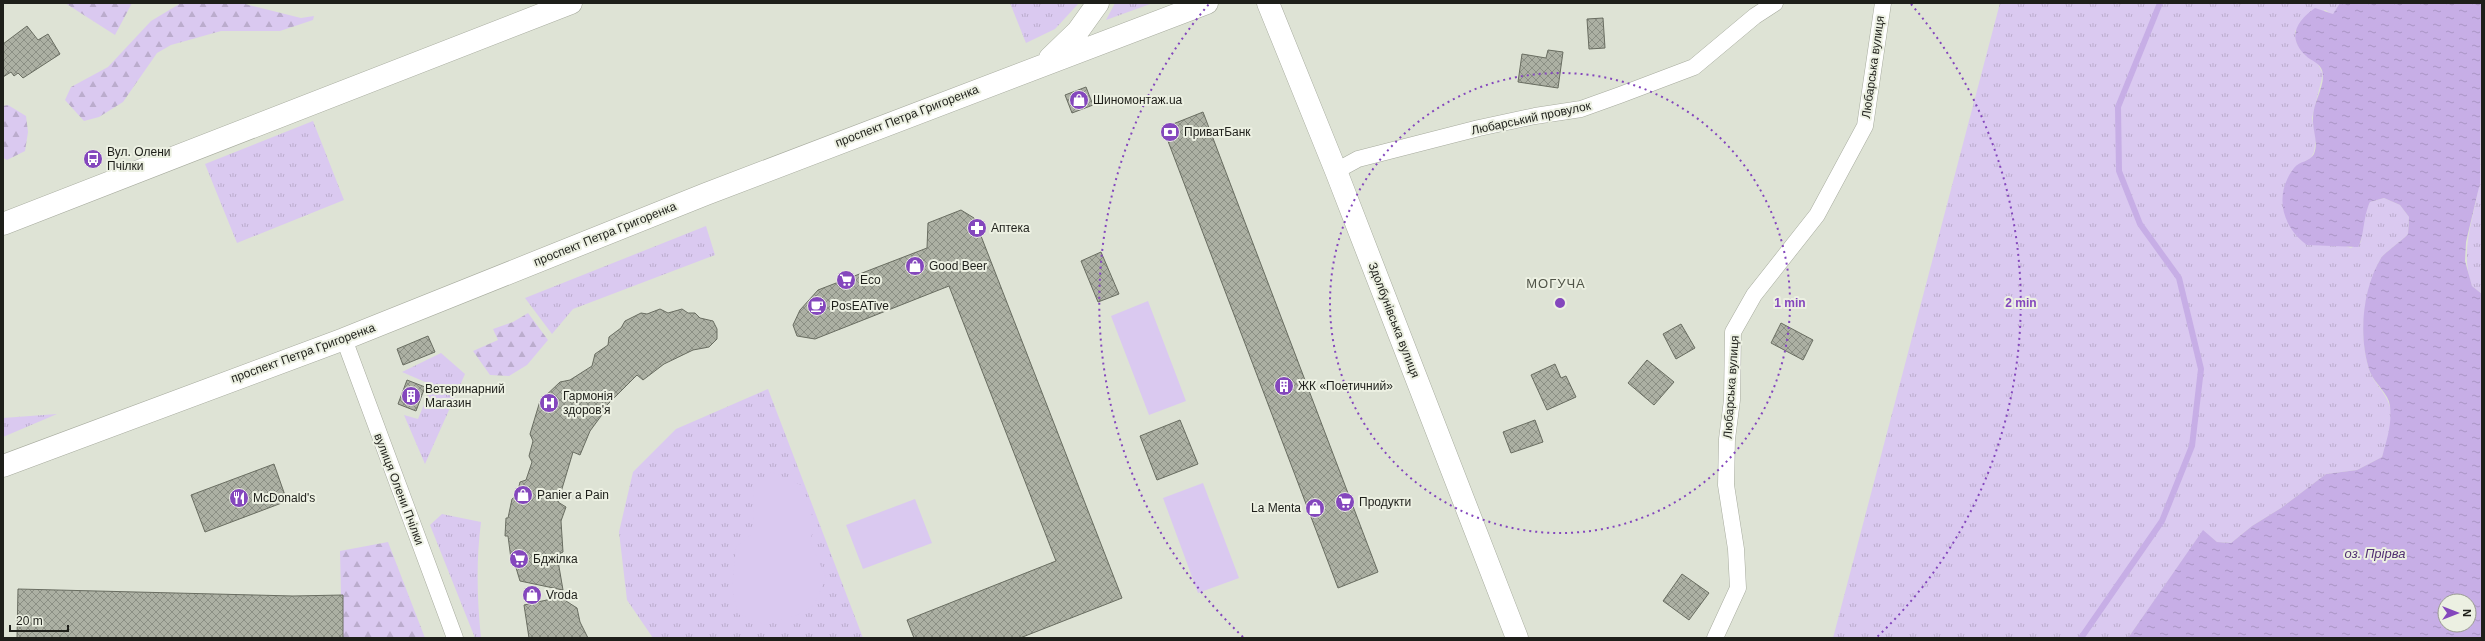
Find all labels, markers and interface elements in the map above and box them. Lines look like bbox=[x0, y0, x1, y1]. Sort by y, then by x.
street label: Любарська вулиця bbox=[1859, 15, 1887, 119]
street label: проспект Петра Григоренка bbox=[833, 82, 981, 150]
shop icon: Шиномонтаж.ua bbox=[1068, 89, 1090, 111]
place label: Шиномонтаж.ua bbox=[1093, 93, 1183, 107]
street label: Любарський провулок bbox=[1470, 98, 1593, 138]
bank icon: ПриватБанк bbox=[1159, 121, 1181, 143]
place label: ПриватБанк bbox=[1184, 125, 1251, 139]
place label: Вул. Олени Пчілки bbox=[107, 145, 170, 173]
bus stop icon: Вул. Олени Пчілки bbox=[82, 148, 104, 170]
street label: проспект Петра Григоренка bbox=[532, 199, 679, 269]
pharmacy icon: Аптека bbox=[966, 217, 988, 239]
place label: Аптека bbox=[991, 221, 1030, 235]
shop icon: Good Beer bbox=[904, 255, 926, 277]
place label: Good Beer bbox=[929, 259, 987, 273]
street label: Здолбунівська вулиця bbox=[1366, 260, 1422, 380]
supermarket icon: Eco bbox=[835, 269, 857, 291]
place label: Eco bbox=[860, 273, 881, 287]
district label: МОГУЧА bbox=[1526, 276, 1586, 291]
cafe icon: PosEATive bbox=[806, 295, 828, 317]
centre of rings bbox=[1553, 296, 1567, 310]
text: 1 min bbox=[1774, 296, 1806, 310]
text: 2 min bbox=[2005, 296, 2037, 310]
place label: PosEATive bbox=[831, 299, 889, 313]
street label: проспект Петра Григоренка bbox=[229, 320, 377, 386]
street label: Любарська вулиця bbox=[1720, 335, 1742, 439]
building icon: ЖК «Поетичний» bbox=[1273, 375, 1295, 397]
place label: ЖК «Поетичний» bbox=[1298, 379, 1393, 393]
place label: Ветеринарний Магазин bbox=[425, 382, 505, 410]
building icon: Ветеринарний Магазин bbox=[400, 385, 422, 407]
place label: Гармонія здоров'я bbox=[563, 389, 613, 417]
hospital icon: Гармонія здоров'я bbox=[538, 392, 560, 414]
street label: вулиця Олени Пчілки bbox=[371, 431, 427, 547]
shop icon: Panier a Pain bbox=[512, 484, 534, 506]
restaurant icon: McDonald's bbox=[228, 487, 250, 509]
place label: Panier a Pain bbox=[537, 488, 609, 502]
place label: McDonald's bbox=[253, 491, 315, 505]
supermarket icon: Продукти bbox=[1334, 491, 1356, 513]
place label: Продукти bbox=[1359, 495, 1411, 509]
shop icon: La Menta bbox=[1304, 497, 1326, 519]
place label: La Menta bbox=[1251, 501, 1301, 515]
water label: оз. Прірва bbox=[2345, 546, 2405, 561]
supermarket icon: Бджілка bbox=[508, 548, 530, 570]
place label: Бджілка bbox=[533, 552, 578, 566]
shop icon: Vroda bbox=[521, 584, 543, 606]
place label: Vroda bbox=[546, 588, 578, 602]
north arrow bbox=[2437, 593, 2477, 633]
scale bar bbox=[10, 607, 68, 633]
text: N bbox=[2461, 609, 2473, 617]
text: 20 m bbox=[16, 614, 43, 628]

